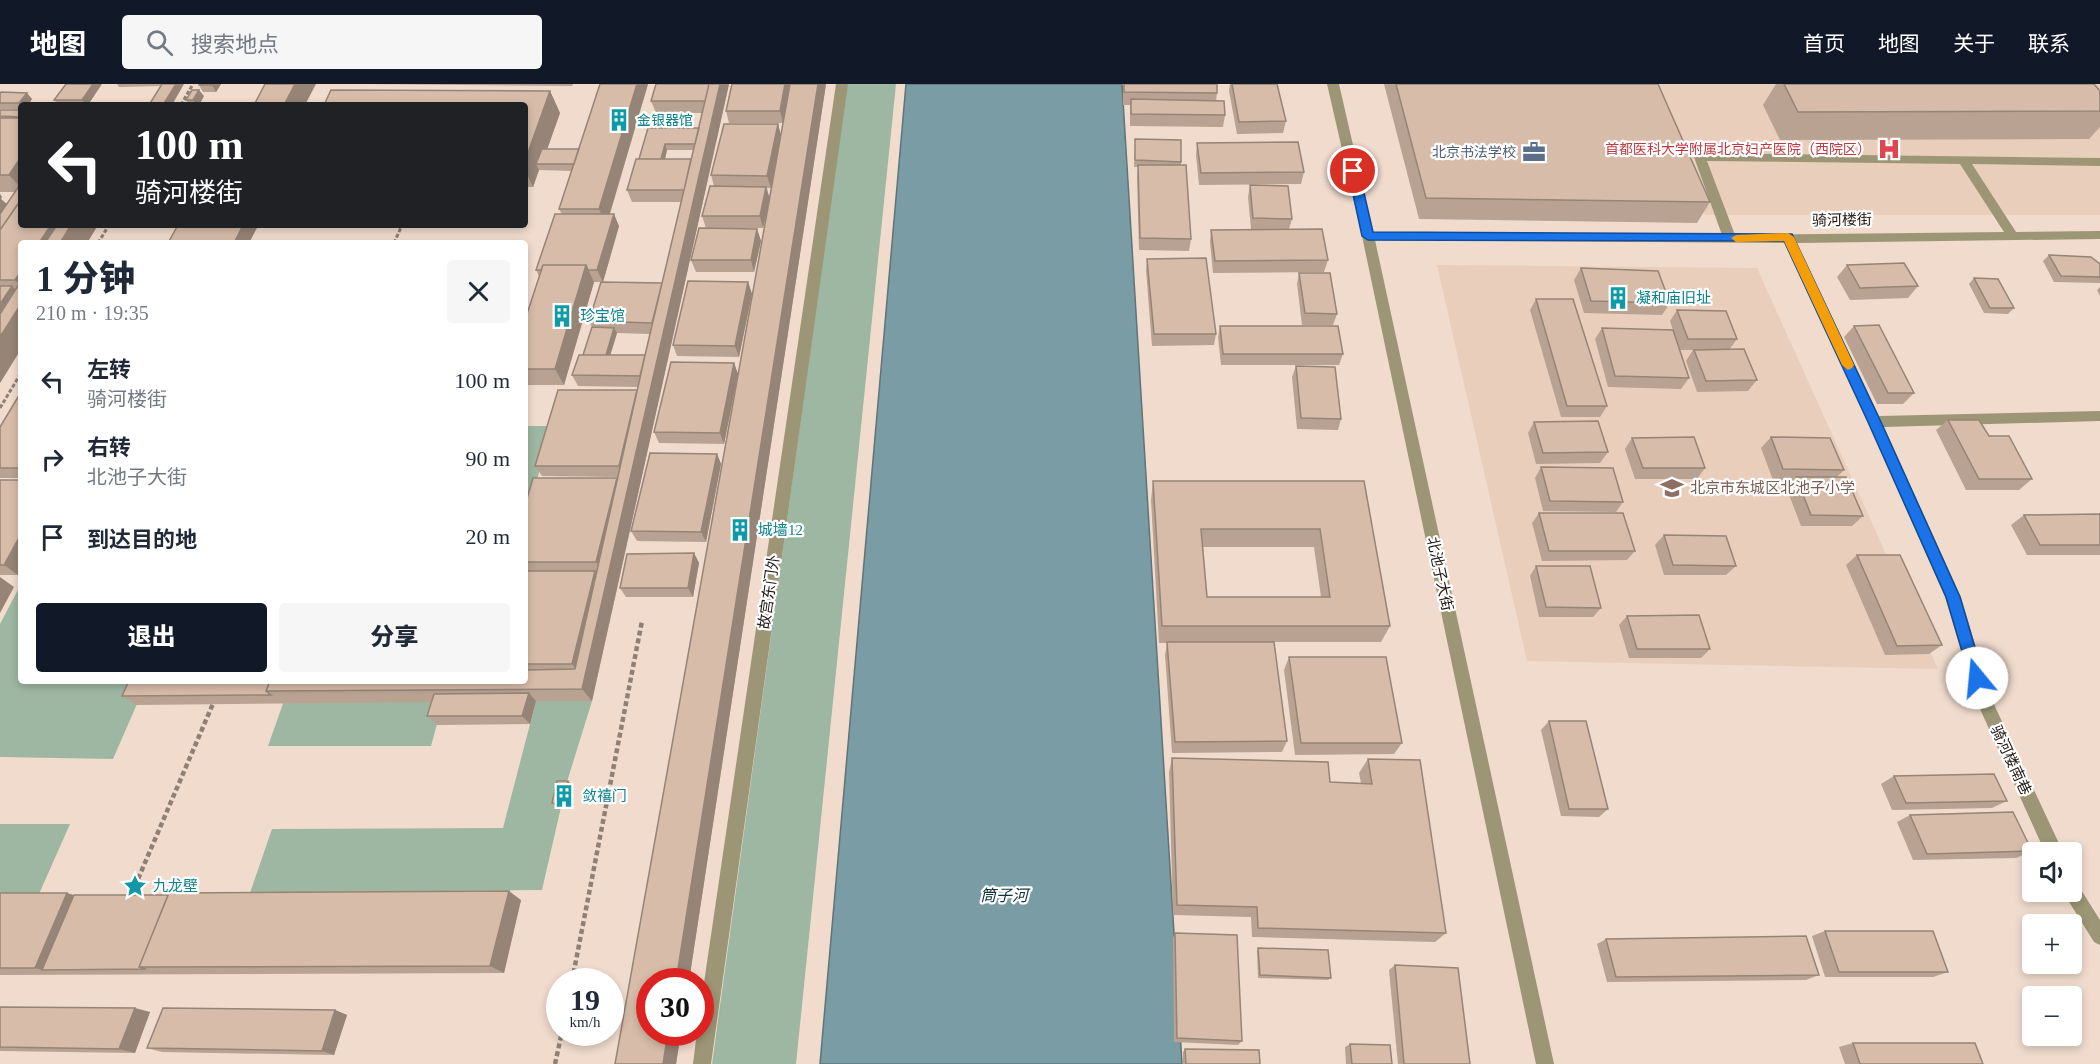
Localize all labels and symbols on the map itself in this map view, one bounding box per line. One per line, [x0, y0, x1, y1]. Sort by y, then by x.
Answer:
building icon: 金银器馆 [606, 107, 632, 133]
place label: 金银器馆 [637, 113, 693, 128]
hospital icon: 首都医科大学附属北京妇产医院（西院区） [1876, 136, 1902, 162]
office icon: 北京书法学校 [1521, 139, 1547, 165]
place label: 首都医科大学附属北京妇产医院（西院区） [1605, 141, 1871, 157]
place label: 北京书法学校 [1432, 144, 1516, 160]
pin [1327, 145, 1378, 196]
street label: 骑河楼街 [1812, 211, 1872, 229]
building icon: 凝和庙旧址 [1605, 285, 1631, 311]
place label: 凝和庙旧址 [1636, 290, 1711, 306]
building icon: 珍宝馆 [549, 303, 575, 329]
place label: 珍宝馆 [580, 307, 625, 324]
school or university icon: 北京市东城区北池子小学 [1659, 475, 1685, 501]
place label: 北京市东城区北池子小学 [1690, 479, 1855, 496]
building icon: 城墙12 [727, 517, 753, 543]
place label: 城墙12 [758, 522, 803, 538]
street label: 北池子大街 [1424, 535, 1457, 612]
street label: 故宫东门外 [756, 554, 782, 630]
position arrow [1945, 646, 2009, 710]
street label: 骑河楼南巷 [1988, 723, 2034, 797]
building icon: 敛禧门 [551, 783, 577, 809]
place label: 敛禧门 [582, 788, 627, 804]
place icon: 九龙壁 [122, 873, 148, 899]
place label: 九龙壁 [153, 877, 198, 894]
water label: 筒子河 [980, 887, 1031, 904]
speed limit sign: 30 [636, 968, 714, 1046]

